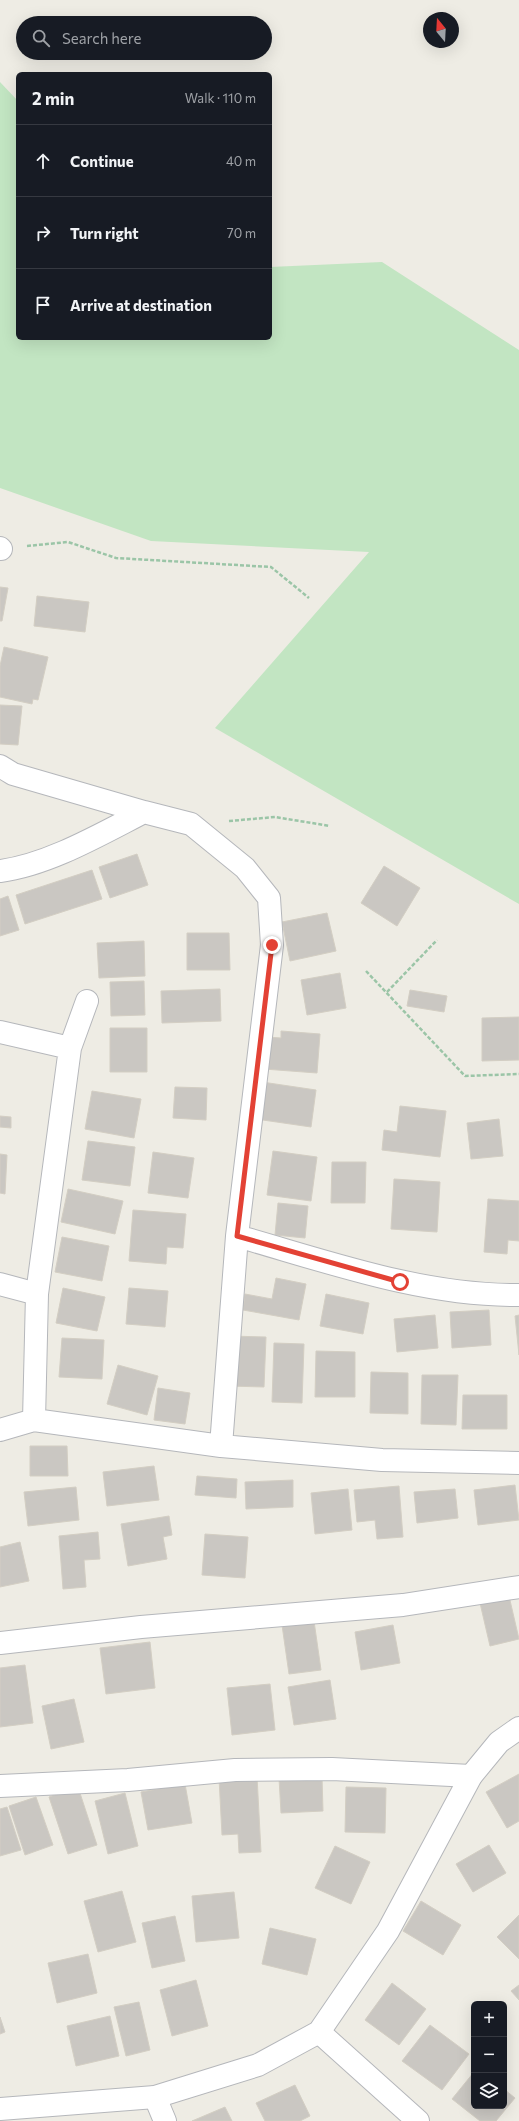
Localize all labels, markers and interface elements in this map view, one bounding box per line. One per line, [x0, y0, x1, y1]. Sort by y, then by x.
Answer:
north arrow [423, 12, 459, 48]
search box [16, 16, 272, 60]
icon: search [30, 27, 52, 49]
text: Search here [62, 29, 141, 47]
text: 2 min [32, 88, 74, 109]
text: Walk · 110 m [185, 90, 256, 106]
icon: ahead [32, 150, 54, 172]
text: Continue [70, 152, 134, 170]
text: 40 m [226, 153, 256, 169]
icon: right [32, 222, 54, 244]
text: Turn right [70, 224, 139, 242]
text: 70 m [227, 225, 256, 241]
icon: arrive [32, 294, 54, 316]
text: Arrive at destination [70, 296, 212, 314]
route end [263, 936, 281, 954]
route start [391, 1273, 409, 1291]
map controls [471, 2001, 507, 2109]
button: + [471, 2001, 507, 2037]
button: − [471, 2037, 507, 2073]
button: layers [471, 2073, 507, 2109]

